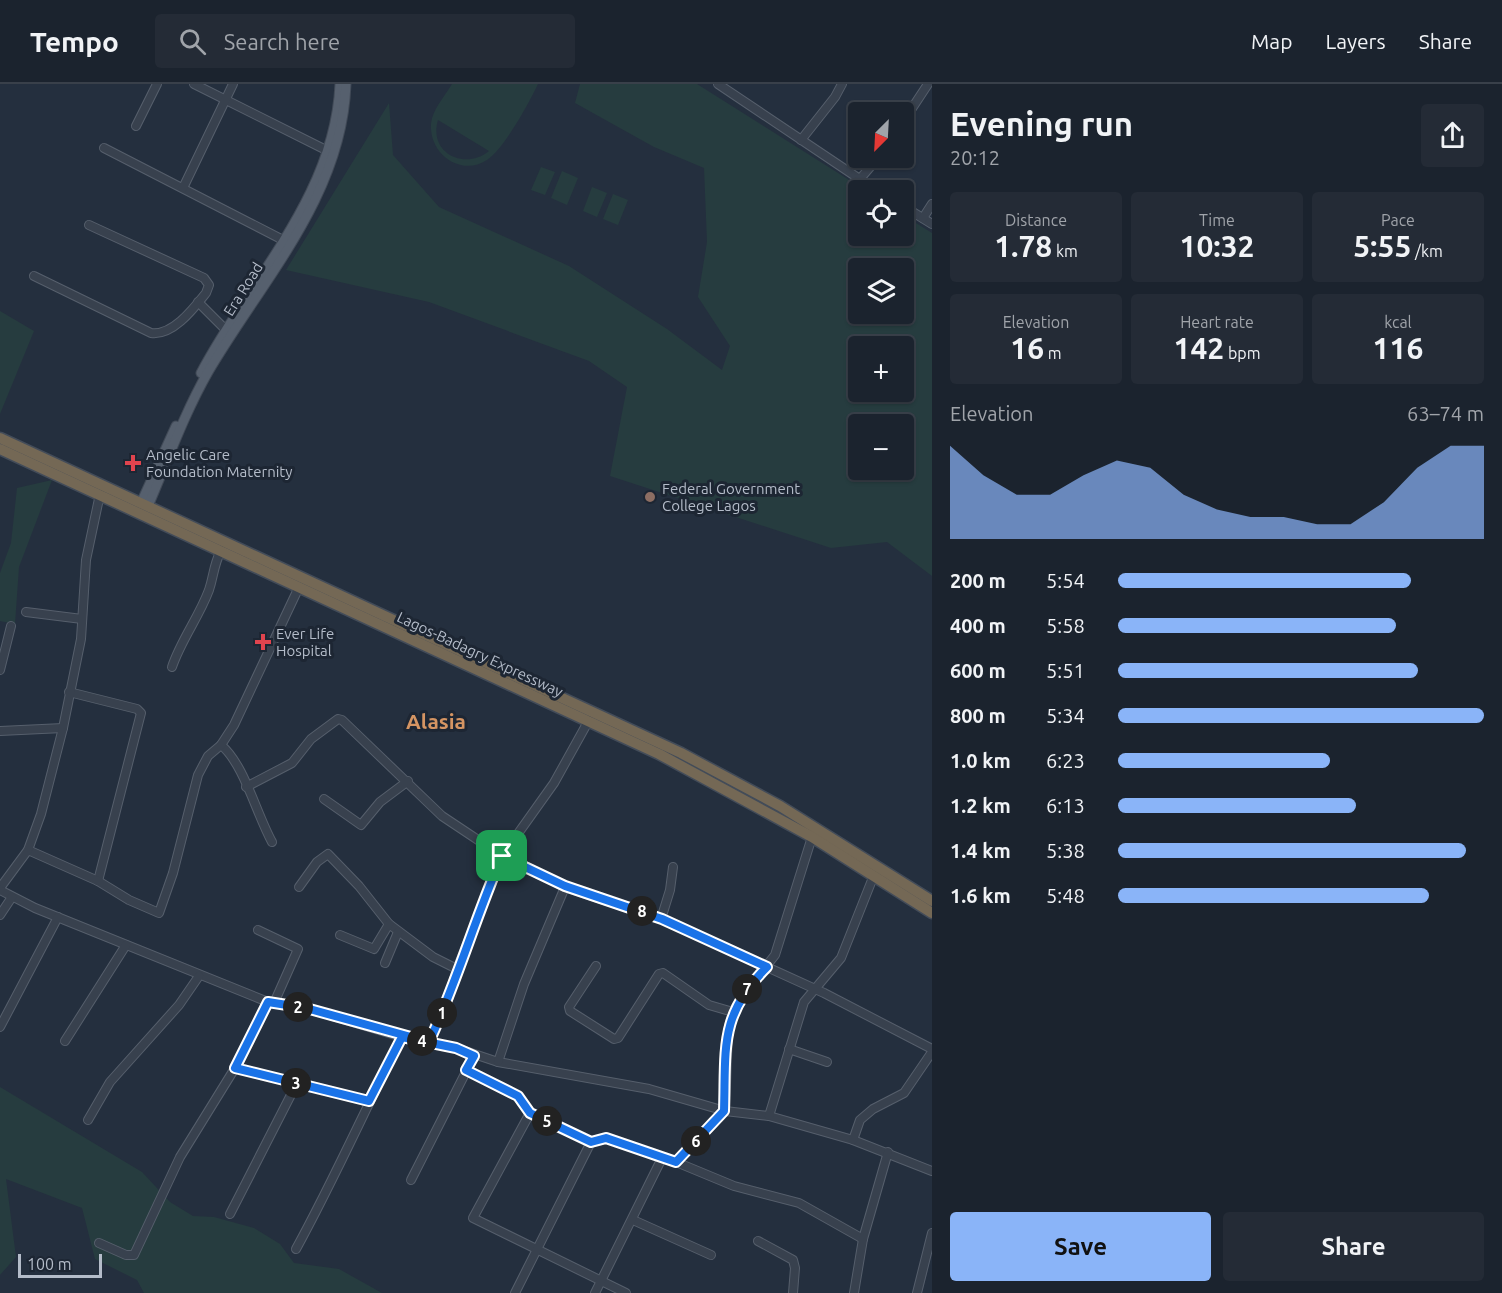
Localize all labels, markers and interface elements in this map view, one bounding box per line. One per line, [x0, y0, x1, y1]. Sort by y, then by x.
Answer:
search box [155, 14, 575, 68]
icon: search [176, 25, 209, 58]
text: Tempo [30, 26, 119, 57]
text: Search here [224, 29, 340, 54]
text: Map [1251, 29, 1292, 53]
text: Layers [1325, 29, 1386, 53]
text: Share [1419, 29, 1472, 53]
north arrow [848, 102, 914, 168]
map controls [848, 102, 914, 480]
button: share [1421, 104, 1484, 167]
text: Evening run [950, 105, 1133, 142]
text: 20:12 [950, 146, 1000, 169]
button: locate [848, 180, 914, 246]
text: Distance [1005, 211, 1067, 229]
text: Time [1199, 211, 1235, 229]
text: Pace [1381, 211, 1415, 229]
text: 1.78 [994, 229, 1052, 263]
text: 10:32 [1179, 229, 1255, 263]
text: 5:55 [1353, 229, 1411, 263]
text: km [1052, 242, 1078, 260]
text: /km [1411, 242, 1443, 260]
button: layers [848, 258, 914, 324]
street label: Era Road [220, 259, 266, 319]
text: Elevation [1003, 313, 1069, 331]
text: Heart rate [1180, 313, 1254, 331]
text: kcal [1384, 313, 1412, 331]
text: 16 [1010, 331, 1044, 365]
text: 142 [1174, 331, 1224, 365]
text: 116 [1373, 331, 1423, 365]
button: + [848, 336, 914, 402]
text: m [1044, 344, 1062, 362]
text: bpm [1224, 344, 1260, 362]
text: Elevation [950, 402, 1033, 425]
text: 63–74 m [1407, 402, 1484, 425]
button: − [848, 414, 914, 480]
place label: Angelic Care Foundation Maternity [146, 446, 293, 480]
marker: Angelic Care Foundation Maternity [124, 454, 142, 472]
place label: Federal Government College Lagos [662, 480, 800, 514]
marker: Federal Government College Lagos [643, 490, 657, 504]
text: 200 m [950, 569, 1006, 592]
text: 5:54 [1046, 569, 1085, 592]
street label: Lagos-Badagry Expressway [394, 608, 566, 700]
text: 400 m [950, 614, 1006, 637]
text: 5:58 [1046, 614, 1085, 637]
place label: Ever Life Hospital [276, 625, 334, 659]
marker: Ever Life Hospital [254, 633, 272, 651]
text: 600 m [950, 659, 1006, 682]
text: 5:51 [1046, 659, 1085, 682]
text: 800 m [950, 704, 1006, 727]
text: 5:34 [1046, 704, 1085, 727]
district label: Alasia [406, 709, 466, 733]
text: 1.0 km [950, 749, 1011, 772]
text: 6:23 [1046, 749, 1085, 772]
text: 1.2 km [950, 794, 1011, 817]
text: 6:13 [1046, 794, 1085, 817]
pin [476, 830, 527, 881]
icon: arrive [485, 839, 518, 872]
text: 1.4 km [950, 839, 1011, 862]
text: 5:38 [1046, 839, 1085, 862]
text: 1.6 km [950, 884, 1011, 907]
text: 5:48 [1046, 884, 1085, 907]
pin: 8 [627, 896, 657, 926]
text: 8 [637, 902, 647, 920]
pin: 7 [732, 974, 762, 1004]
text: 7 [742, 980, 752, 998]
pin: 2 [283, 992, 313, 1022]
text: 2 [293, 998, 303, 1016]
pin: 1 [427, 998, 457, 1028]
text: 1 [437, 1004, 447, 1022]
pin: 4 [407, 1026, 437, 1056]
text: 4 [417, 1032, 427, 1050]
pin: 3 [281, 1068, 311, 1098]
text: 3 [291, 1074, 301, 1092]
pin: 5 [532, 1106, 562, 1136]
text: 5 [542, 1112, 552, 1130]
pin: 6 [681, 1126, 711, 1156]
text: 6 [691, 1132, 701, 1150]
button: Save [950, 1212, 1211, 1281]
button: Share [1223, 1212, 1484, 1281]
scale bar [18, 1251, 102, 1278]
text: 100 m [27, 1255, 72, 1273]

